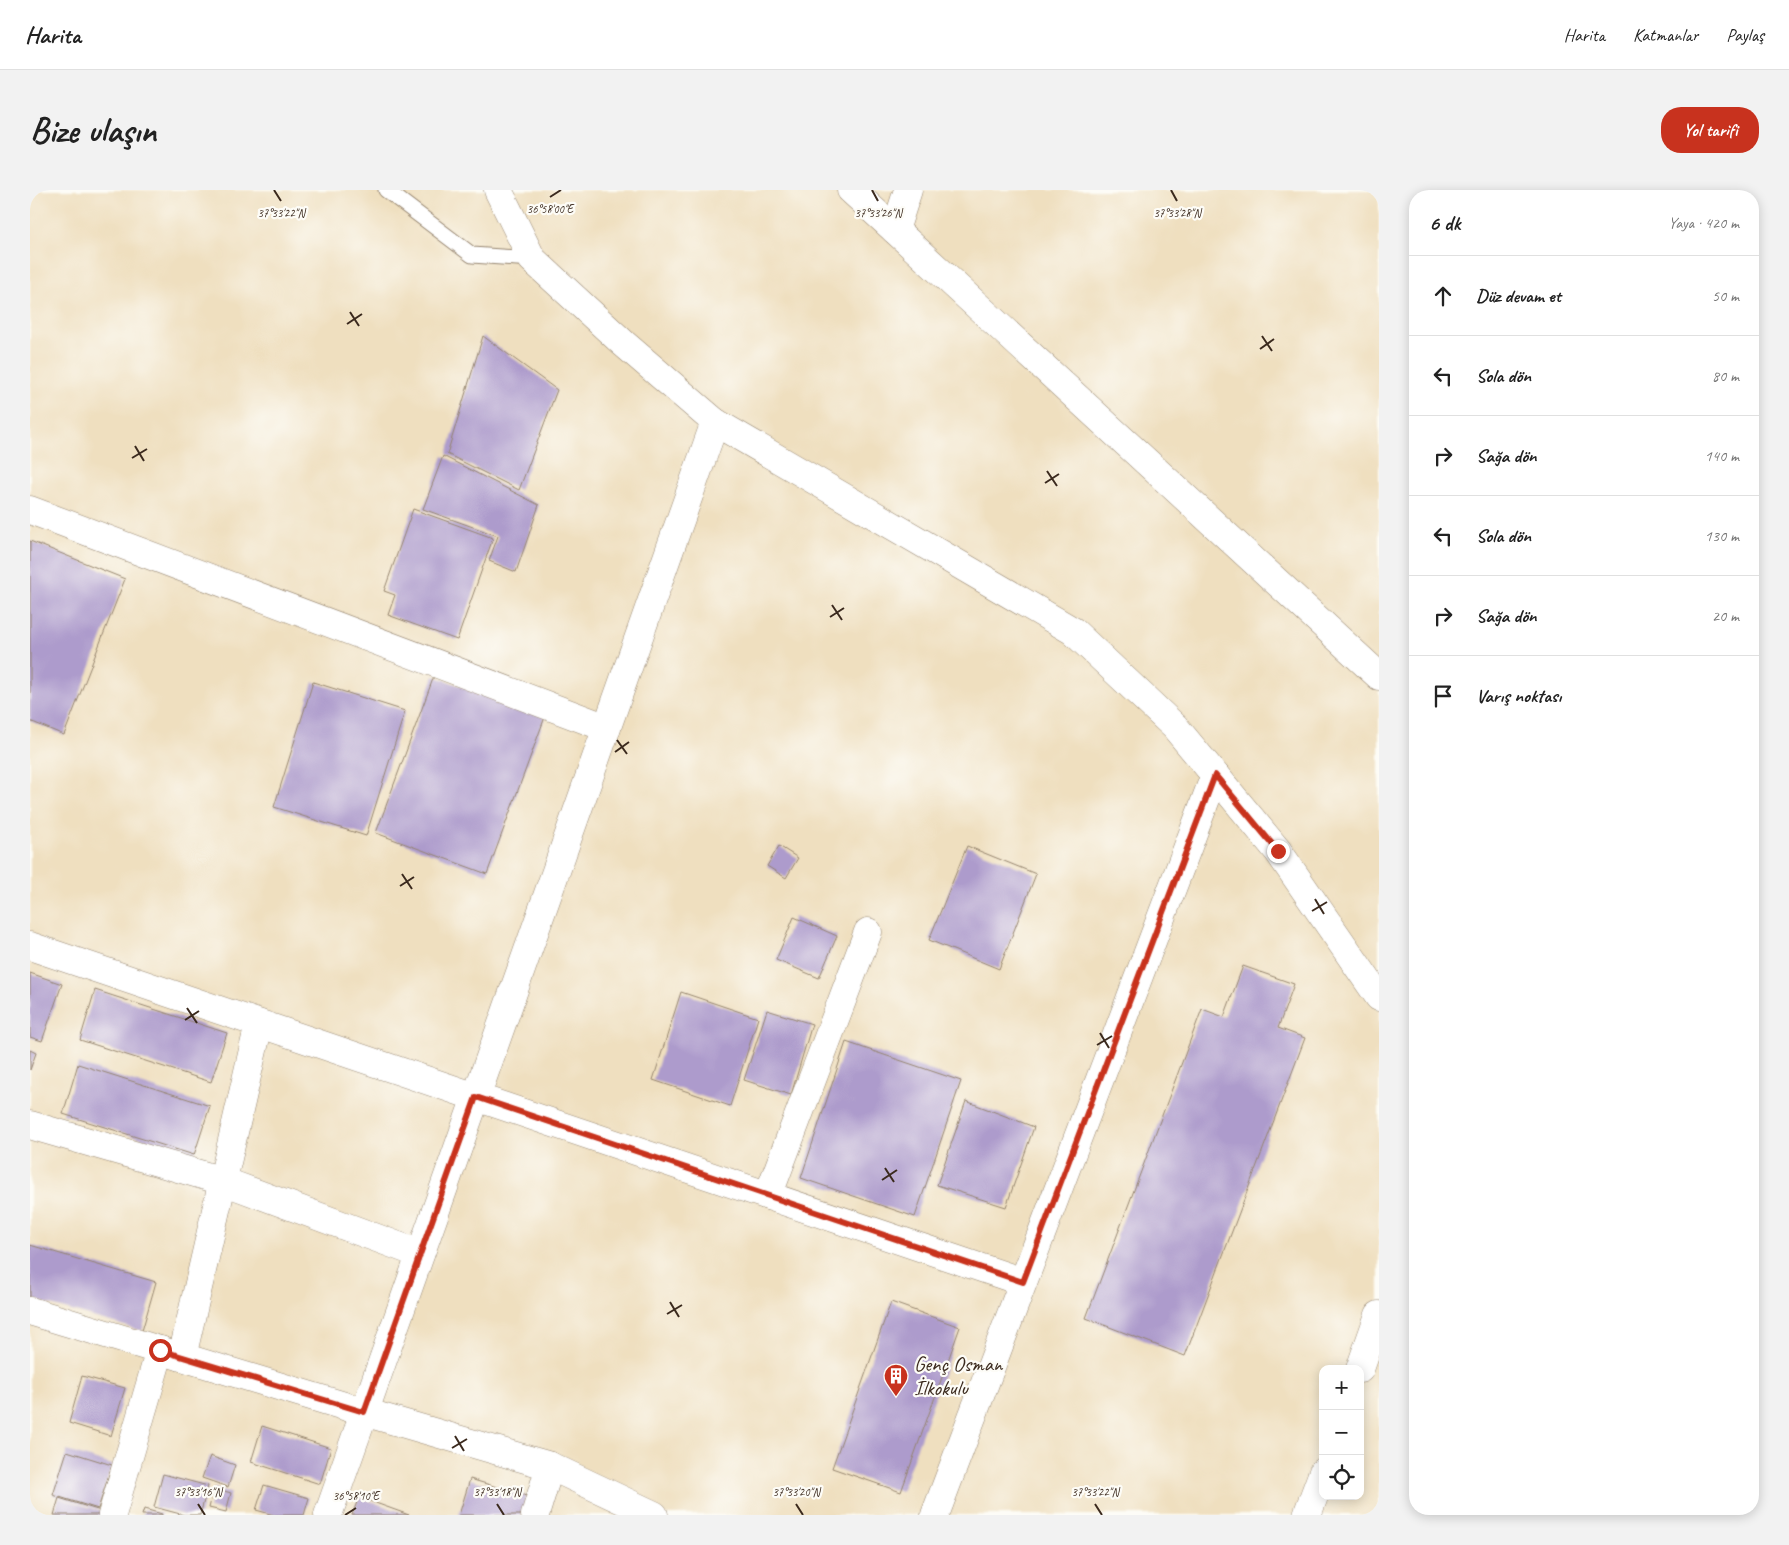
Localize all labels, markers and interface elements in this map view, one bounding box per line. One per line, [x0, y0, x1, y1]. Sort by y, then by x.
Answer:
text: Harita [25, 20, 81, 50]
text: Harita [1564, 24, 1605, 46]
text: Katmanlar [1633, 24, 1698, 46]
text: Paylaş [1726, 24, 1764, 46]
button: Yol tarifi [1661, 107, 1759, 153]
text: Bize ulaşın [30, 108, 156, 153]
text: 36°58'00"E [527, 201, 575, 217]
text: 37°33'22"N [257, 205, 306, 221]
text: 37°33'26"N [854, 205, 903, 221]
text: 37°33'28"N [1153, 205, 1202, 221]
text: 6 dk [1429, 210, 1460, 236]
text: Yaya · 420 m [1668, 213, 1739, 233]
icon: ahead [1429, 282, 1457, 310]
text: Düz devam et [1476, 284, 1561, 308]
text: 50 m [1712, 286, 1739, 306]
icon: left [1429, 362, 1457, 390]
text: Sola dön [1476, 364, 1531, 388]
text: 80 m [1712, 366, 1739, 386]
icon: right [1429, 442, 1457, 470]
text: Sağa dön [1476, 444, 1537, 468]
text: 140 m [1705, 446, 1739, 466]
icon: left [1429, 522, 1457, 550]
text: Sola dön [1476, 524, 1531, 548]
text: 130 m [1705, 526, 1739, 546]
icon: right [1429, 602, 1457, 630]
text: Sağa dön [1476, 604, 1537, 628]
text: 20 m [1712, 606, 1739, 626]
icon: arrive [1429, 682, 1457, 710]
text: Varış noktası [1476, 684, 1561, 708]
route end [1267, 840, 1290, 863]
route start [149, 1339, 172, 1362]
place label: Genç Osman İlkokulu [914, 1351, 1004, 1401]
building icon: Genç Osman İlkokulu [883, 1363, 909, 1397]
map controls [1319, 1365, 1364, 1500]
button: + [1319, 1365, 1364, 1410]
button: − [1319, 1410, 1364, 1455]
button: locate [1319, 1455, 1364, 1500]
text: 37°33'16"N [174, 1484, 223, 1500]
text: 37°33'18"N [473, 1484, 522, 1500]
text: 37°33'20"N [772, 1484, 821, 1500]
text: 37°33'22"N [1071, 1484, 1120, 1500]
text: 36°58'10"E [333, 1488, 381, 1504]

